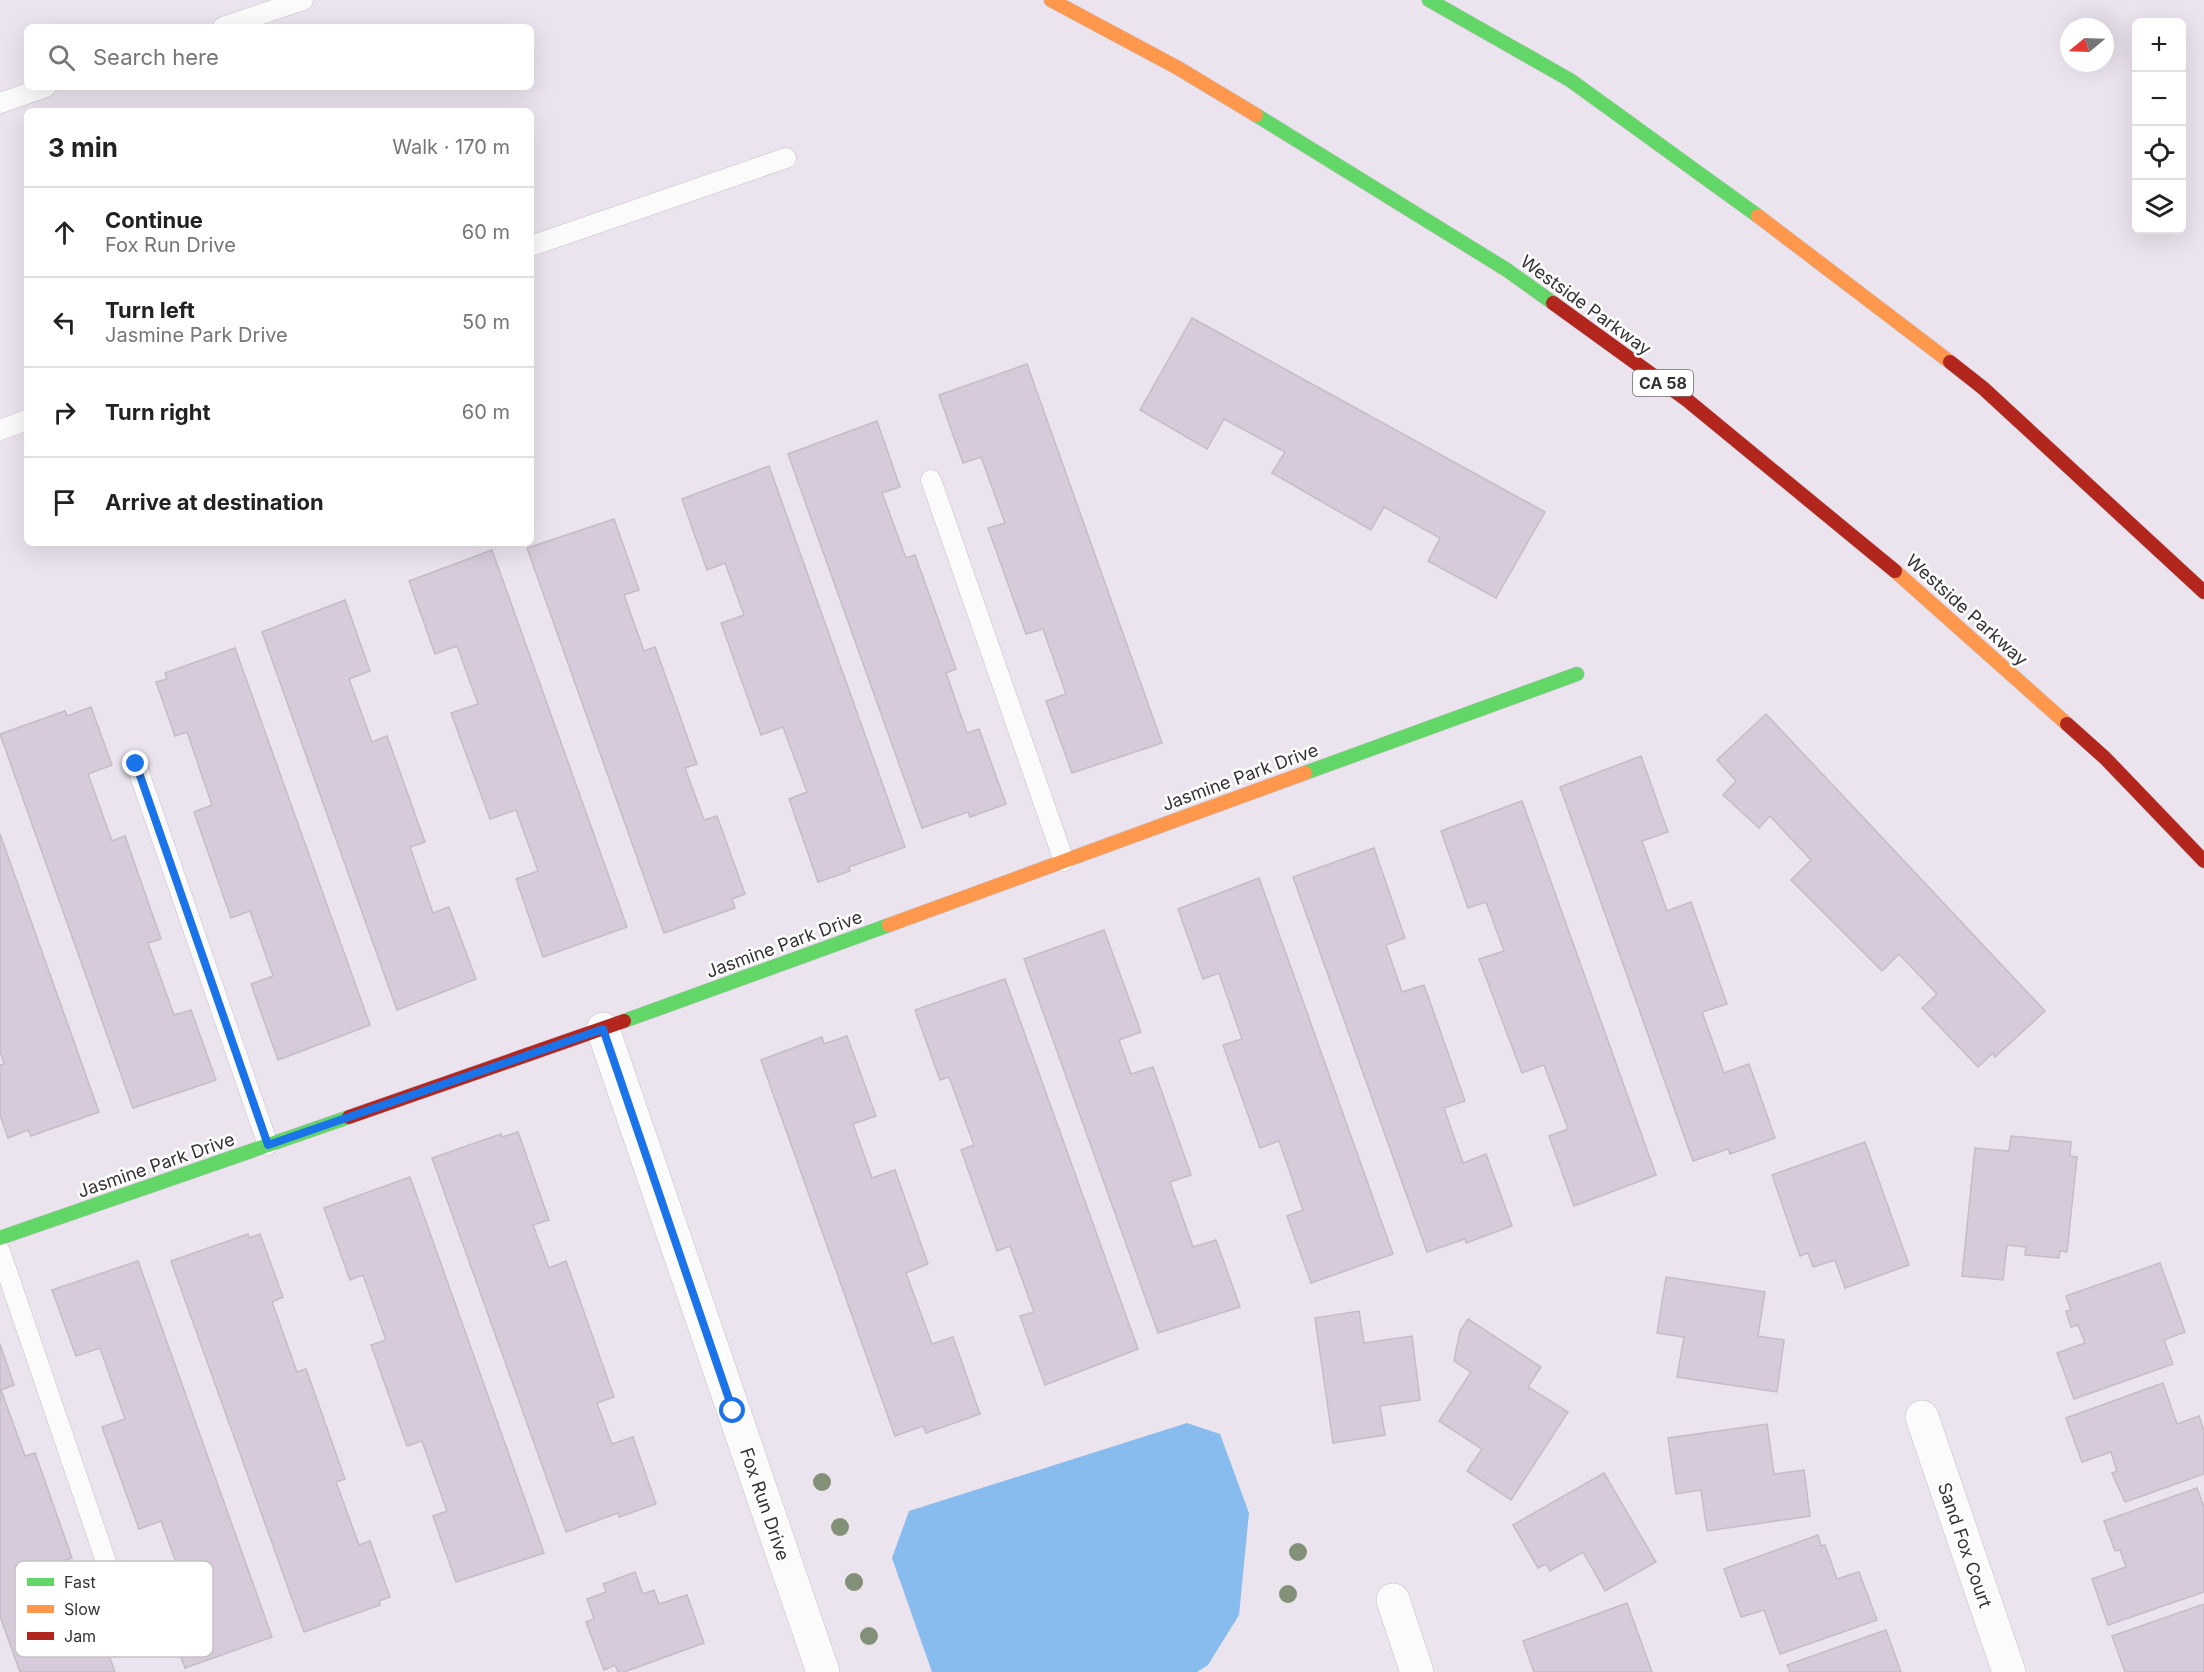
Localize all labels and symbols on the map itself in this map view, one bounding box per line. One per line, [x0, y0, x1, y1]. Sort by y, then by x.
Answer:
north arrow [2060, 18, 2114, 72]
street label: Westside Parkway [1517, 251, 1655, 359]
road number: CA 58 [1633, 370, 1693, 396]
street label: Westside Parkway [1902, 550, 2032, 670]
street label: Jasmine Park Drive [1159, 739, 1321, 815]
route end [122, 750, 148, 776]
street label: Jasmine Park Drive [703, 906, 865, 982]
street label: Jasmine Park Drive [75, 1128, 237, 1202]
route start [719, 1397, 745, 1423]
street label: Fox Run Drive [736, 1445, 794, 1563]
street label: Sand Fox Court [1934, 1480, 1996, 1610]
legend [15, 1561, 213, 1657]
text: Fast [64, 1572, 96, 1592]
text: Slow [64, 1599, 101, 1619]
text: Jam [64, 1626, 96, 1646]

